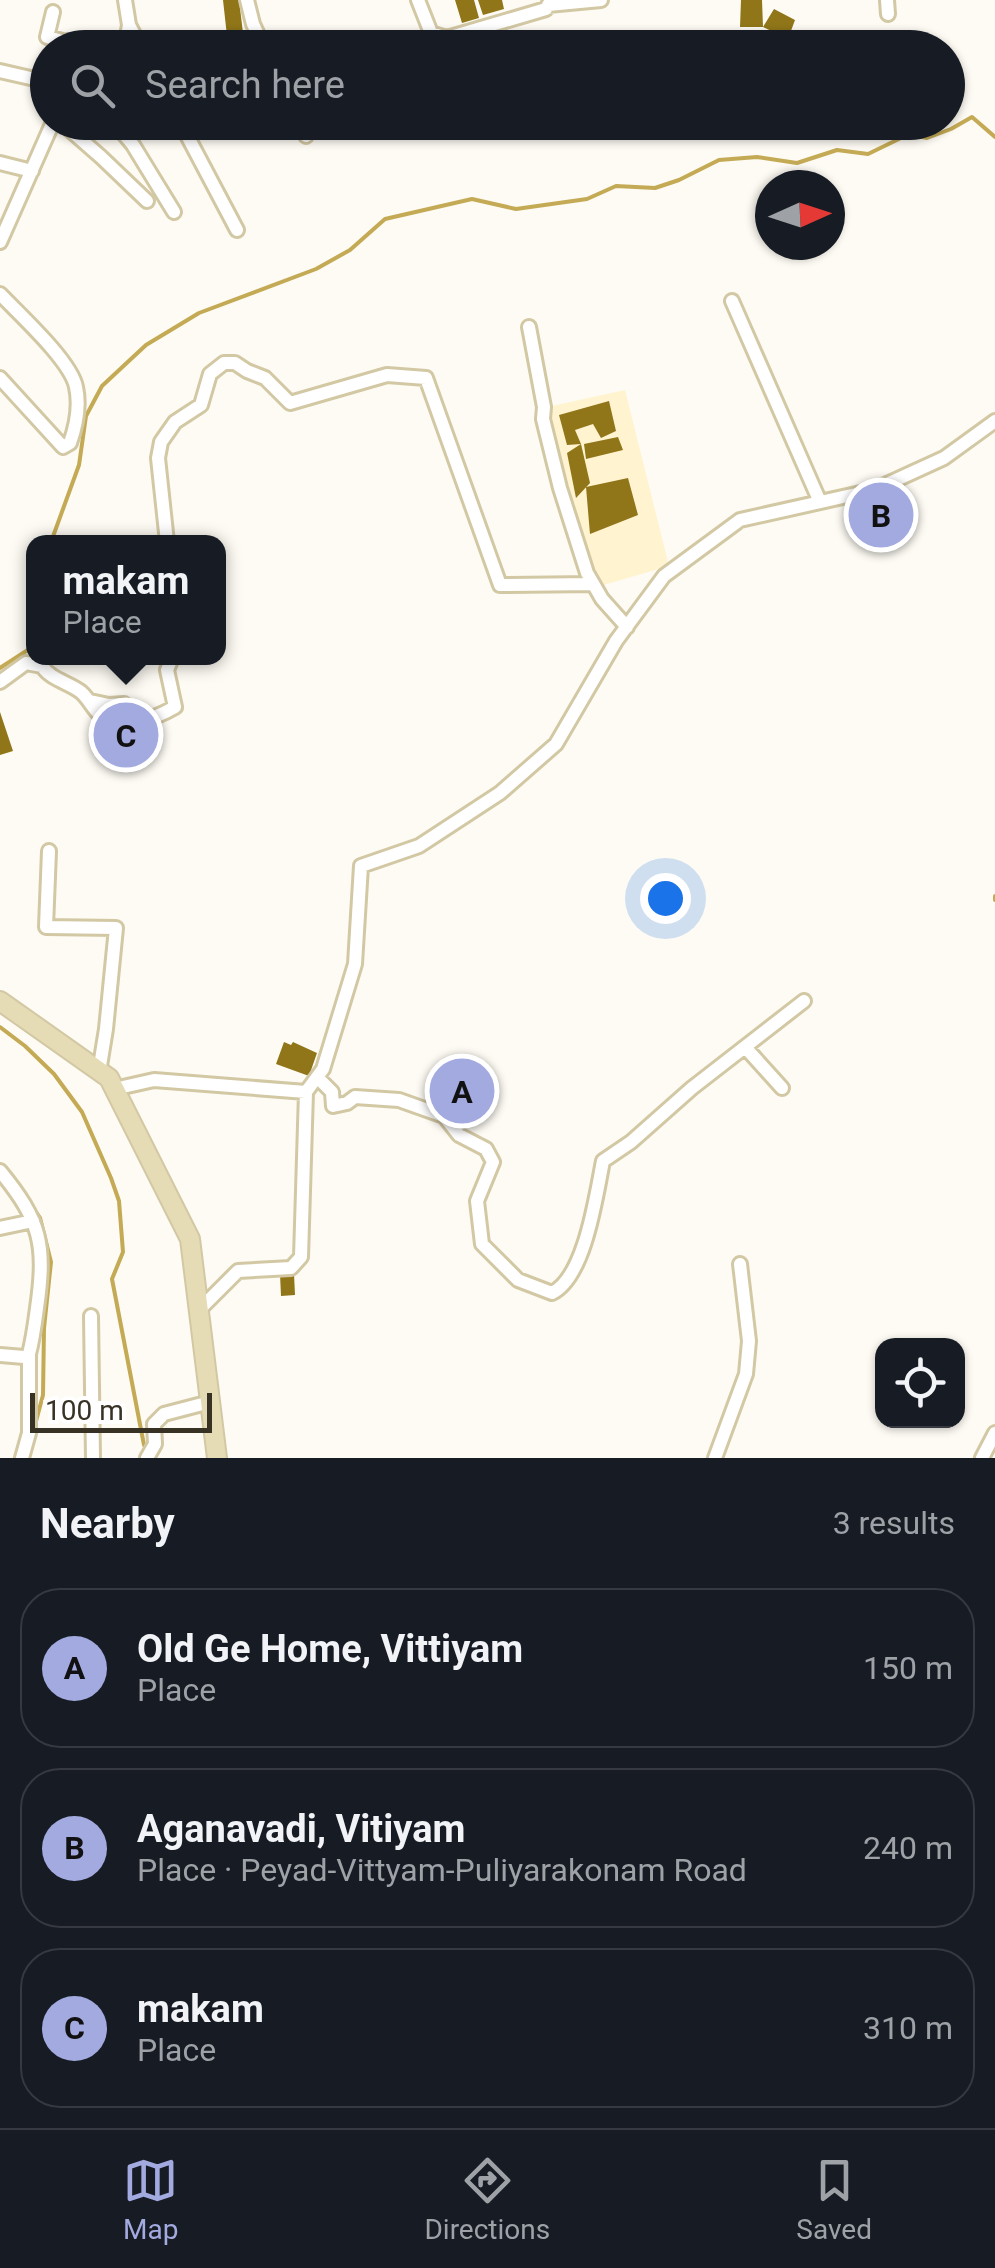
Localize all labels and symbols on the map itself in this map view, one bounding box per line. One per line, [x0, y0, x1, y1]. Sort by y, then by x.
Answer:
north arrow [755, 170, 845, 260]
pin: B [848, 478, 914, 552]
pin: C [94, 698, 158, 772]
your location [640, 873, 691, 924]
pin: A [430, 1054, 494, 1128]
scale bar [30, 1388, 212, 1432]

